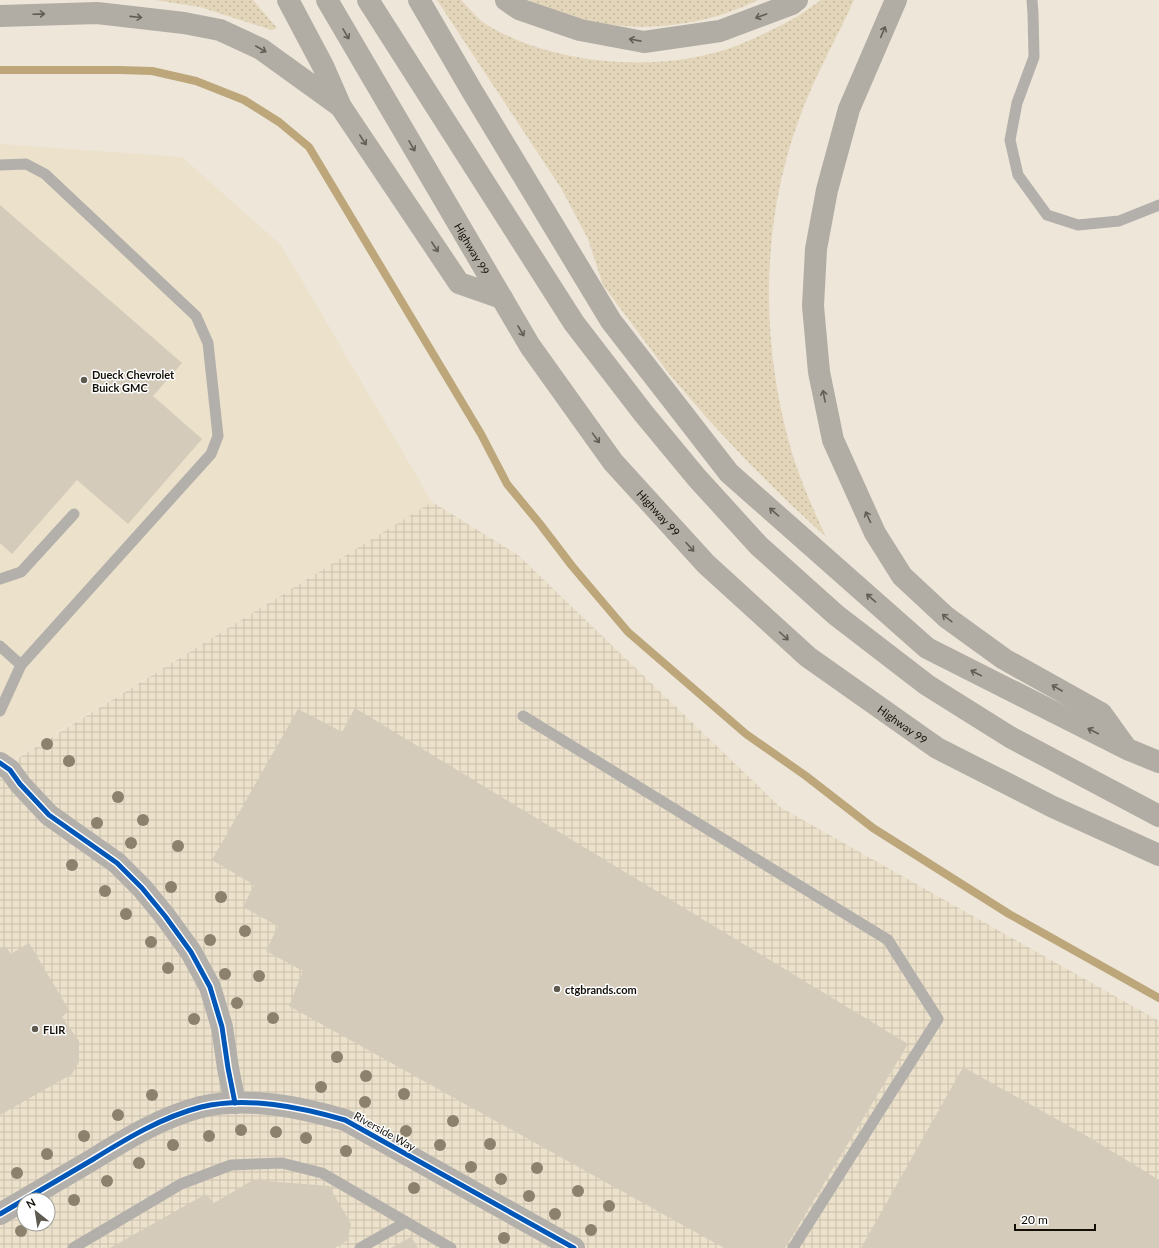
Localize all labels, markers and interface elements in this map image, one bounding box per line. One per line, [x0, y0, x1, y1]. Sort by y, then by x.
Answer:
one-way arrow [32, 11, 45, 18]
one-way arrow [756, 12, 768, 20]
one-way arrow [129, 13, 142, 21]
one-way arrow [879, 26, 887, 38]
one-way arrow [343, 28, 351, 40]
one-way arrow [629, 36, 642, 44]
one-way arrow [255, 46, 267, 54]
one-way arrow [358, 134, 367, 145]
one-way arrow [409, 140, 417, 152]
street label: Highway 99 [453, 220, 493, 277]
one-way arrow [432, 241, 440, 253]
one-way arrow [518, 325, 526, 337]
place label: Dueck Chevrolet Buick GMC [92, 368, 175, 394]
marker: Dueck Chevrolet Buick GMC [79, 375, 89, 385]
one-way arrow [820, 389, 828, 402]
one-way arrow [592, 432, 600, 443]
street label: Highway 99 [635, 487, 683, 538]
one-way arrow [768, 508, 779, 517]
one-way arrow [864, 512, 871, 524]
one-way arrow [685, 541, 694, 551]
one-way arrow [866, 594, 876, 603]
one-way arrow [942, 614, 953, 623]
one-way arrow [779, 631, 789, 641]
one-way arrow [971, 669, 983, 676]
one-way arrow [1051, 684, 1063, 692]
street label: Highway 99 [876, 702, 930, 746]
one-way arrow [1087, 727, 1099, 734]
place label: ctgbrands.com [565, 983, 637, 996]
marker: ctgbrands.com [552, 984, 562, 994]
place label: FLIR [43, 1023, 66, 1036]
marker: FLIR [30, 1024, 40, 1034]
street label: Riverside Way [352, 1109, 418, 1153]
north arrow [16, 1192, 56, 1232]
text: N [24, 1195, 38, 1211]
scale bar [1015, 1206, 1095, 1232]
text: 20 m [1021, 1212, 1048, 1227]

